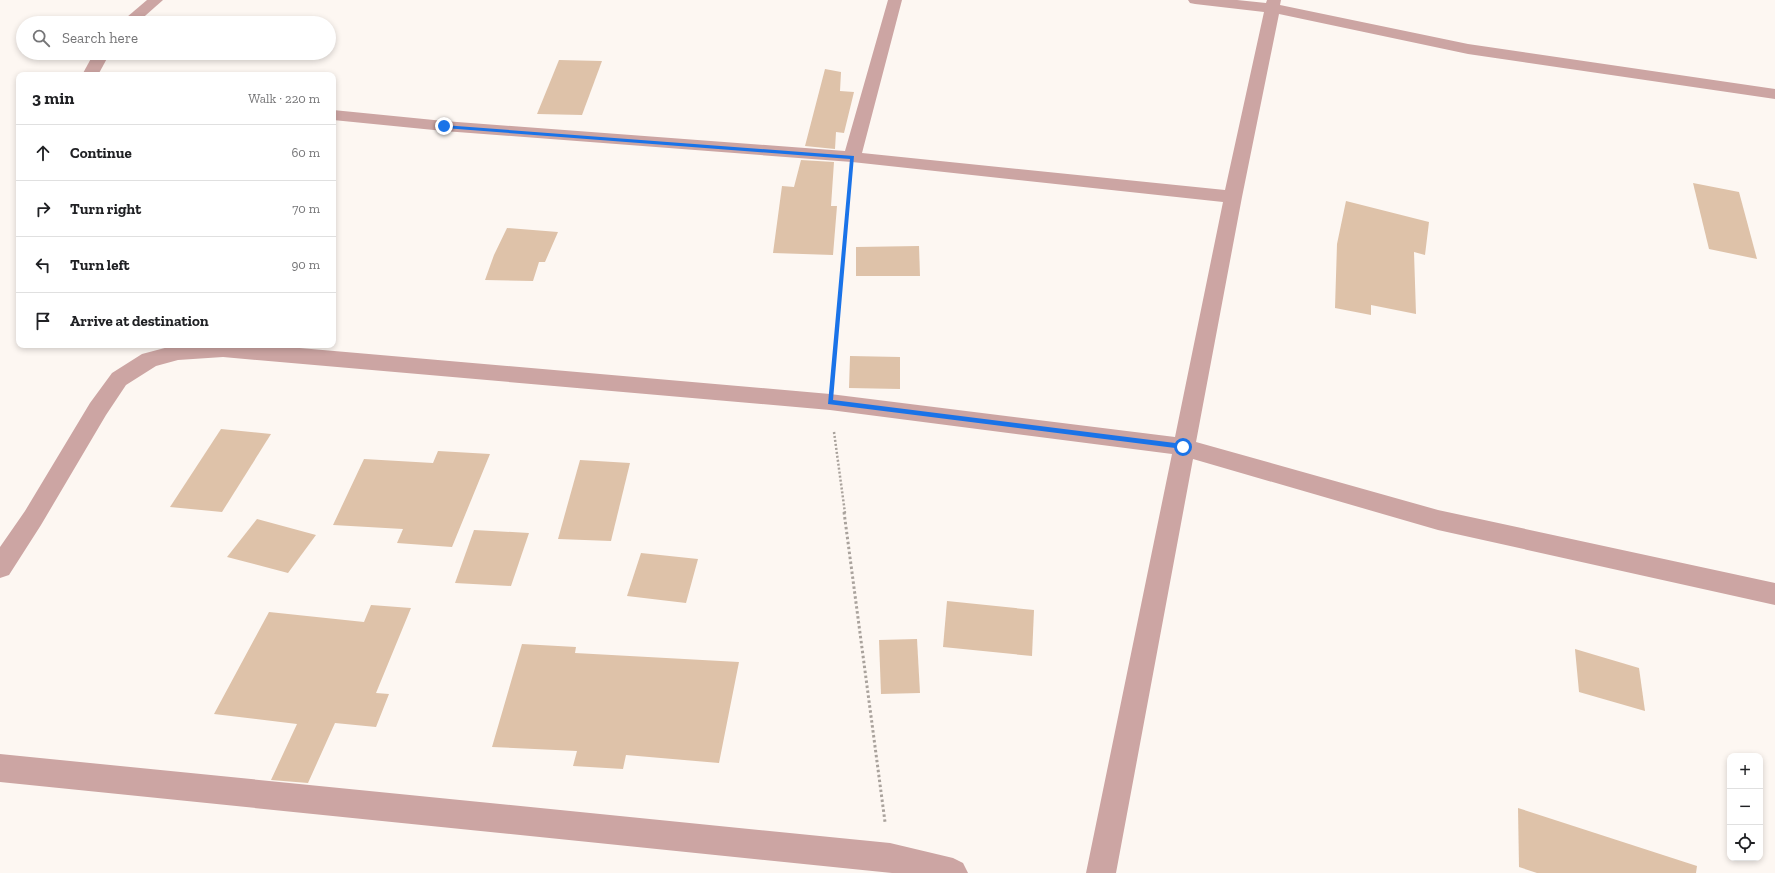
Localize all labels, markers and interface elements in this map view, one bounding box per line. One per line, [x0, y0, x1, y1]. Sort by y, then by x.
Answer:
search box [16, 16, 336, 60]
icon: search [30, 27, 52, 49]
text: Search here [62, 29, 138, 47]
text: 3 min [32, 88, 74, 108]
text: Walk · 220 m [248, 91, 320, 106]
route end [435, 117, 453, 135]
icon: ahead [32, 142, 54, 164]
text: Continue [70, 144, 132, 162]
text: 60 m [291, 145, 320, 160]
icon: right [32, 198, 54, 220]
text: Turn right [70, 200, 141, 218]
text: 70 m [292, 201, 320, 216]
icon: left [32, 254, 54, 276]
text: Turn left [70, 256, 130, 274]
text: 90 m [291, 257, 320, 272]
icon: arrive [32, 310, 54, 332]
text: Arrive at destination [70, 312, 209, 330]
route start [1174, 438, 1192, 456]
map controls [1727, 753, 1763, 861]
button: + [1727, 753, 1763, 789]
button: − [1727, 789, 1763, 825]
button: locate [1727, 825, 1763, 861]

